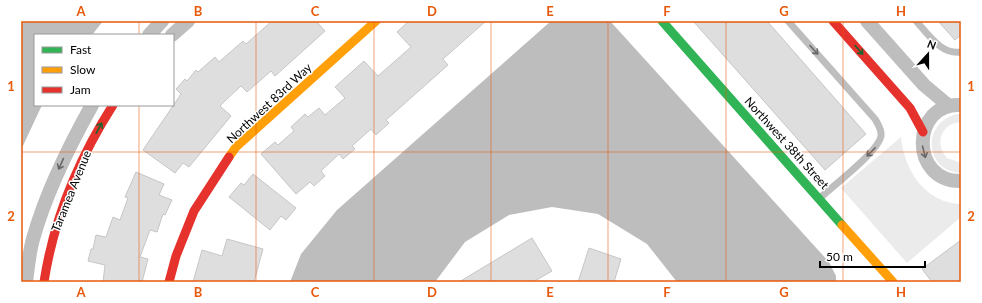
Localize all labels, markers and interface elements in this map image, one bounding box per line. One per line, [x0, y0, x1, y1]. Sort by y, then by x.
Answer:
text: A [75, 3, 86, 19]
text: B [194, 3, 203, 19]
text: C [311, 3, 320, 19]
text: D [427, 3, 437, 19]
text: E [546, 3, 554, 19]
text: F [663, 3, 671, 19]
text: G [779, 3, 789, 19]
text: H [896, 3, 906, 19]
legend [34, 34, 174, 106]
north arrow [908, 34, 948, 74]
text: N [925, 37, 938, 52]
text: Fast [70, 42, 92, 57]
one-way arrow [810, 45, 819, 55]
one-way arrow [854, 45, 864, 55]
street label: Northwest 83rd Way [223, 59, 315, 146]
text: Slow [70, 62, 96, 77]
text: 1 [7, 78, 15, 94]
text: 1 [967, 78, 975, 94]
text: Jam [70, 82, 91, 97]
street label: Northwest 38th Street [742, 94, 833, 193]
one-way arrow [96, 122, 103, 134]
one-way arrow [920, 145, 928, 158]
one-way arrow [866, 147, 876, 157]
street label: Taramea Avenue [48, 148, 94, 234]
one-way arrow [56, 158, 64, 170]
text: 2 [7, 208, 15, 224]
text: 2 [967, 208, 975, 224]
scale bar [820, 243, 925, 269]
text: 50 m [826, 249, 853, 264]
text: A [75, 284, 86, 300]
text: B [194, 284, 203, 300]
text: C [311, 284, 320, 300]
text: D [427, 284, 437, 300]
text: E [546, 284, 554, 300]
text: F [663, 284, 671, 300]
text: G [779, 284, 789, 300]
text: H [896, 284, 906, 300]

